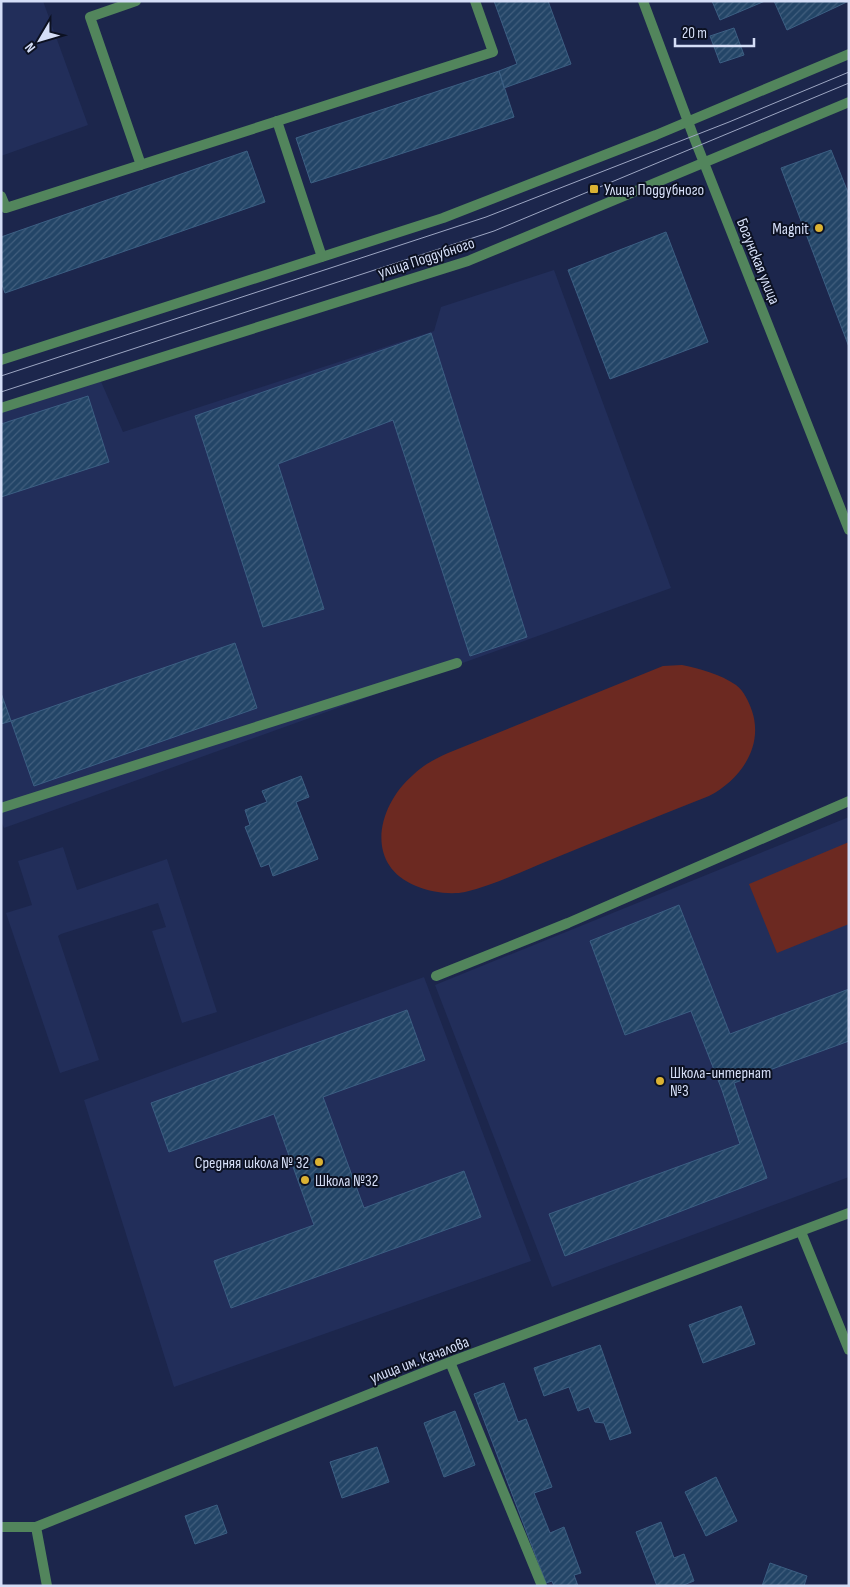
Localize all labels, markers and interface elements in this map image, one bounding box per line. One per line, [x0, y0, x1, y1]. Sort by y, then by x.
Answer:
north arrow [15, 15, 65, 65]
scale bar [675, 15, 754, 47]
text: 20 m [682, 24, 707, 43]
text: N [21, 40, 39, 56]
place label: Улица Поддубного [604, 181, 704, 200]
marker: Улица Поддубного [588, 183, 600, 195]
street label: Богунская улица [732, 216, 783, 307]
place label: Magnit [772, 220, 809, 239]
marker: Magnit [813, 222, 825, 234]
street label: улица Поддубного [376, 234, 477, 283]
place label: Школа-интернат №3 [670, 1064, 771, 1101]
marker: Школа-интернат №3 [654, 1075, 666, 1087]
place label: Средняя школа № 32 [195, 1154, 309, 1173]
marker: Средняя школа № 32 [313, 1156, 325, 1168]
place label: Школа №32 [315, 1172, 378, 1191]
marker: Школа №32 [299, 1174, 311, 1186]
street label: улица им. Качалова [367, 1333, 472, 1388]

